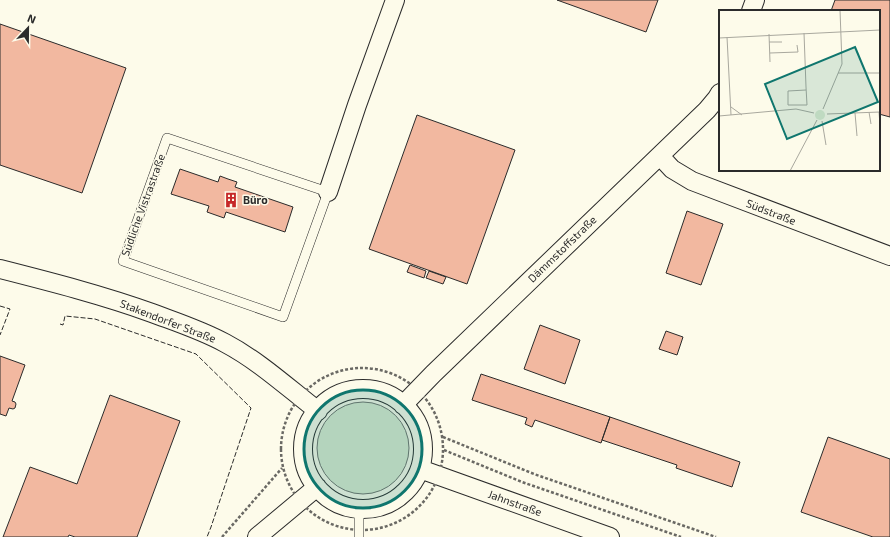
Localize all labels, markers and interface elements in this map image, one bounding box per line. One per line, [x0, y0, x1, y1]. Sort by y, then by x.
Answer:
north arrow [8, 8, 48, 48]
inset map [719, 10, 880, 171]
text: N [26, 11, 38, 26]
street label: Südliche Vistrastraße [118, 152, 167, 258]
building icon: Büro [222, 191, 240, 209]
place label: Büro [243, 193, 268, 206]
street label: Südstraße [744, 196, 798, 227]
street label: Dämmstoffstraße [525, 213, 599, 285]
street label: Stakendorfer Straße [118, 296, 218, 345]
street label: Jahnstraße [487, 487, 544, 518]

